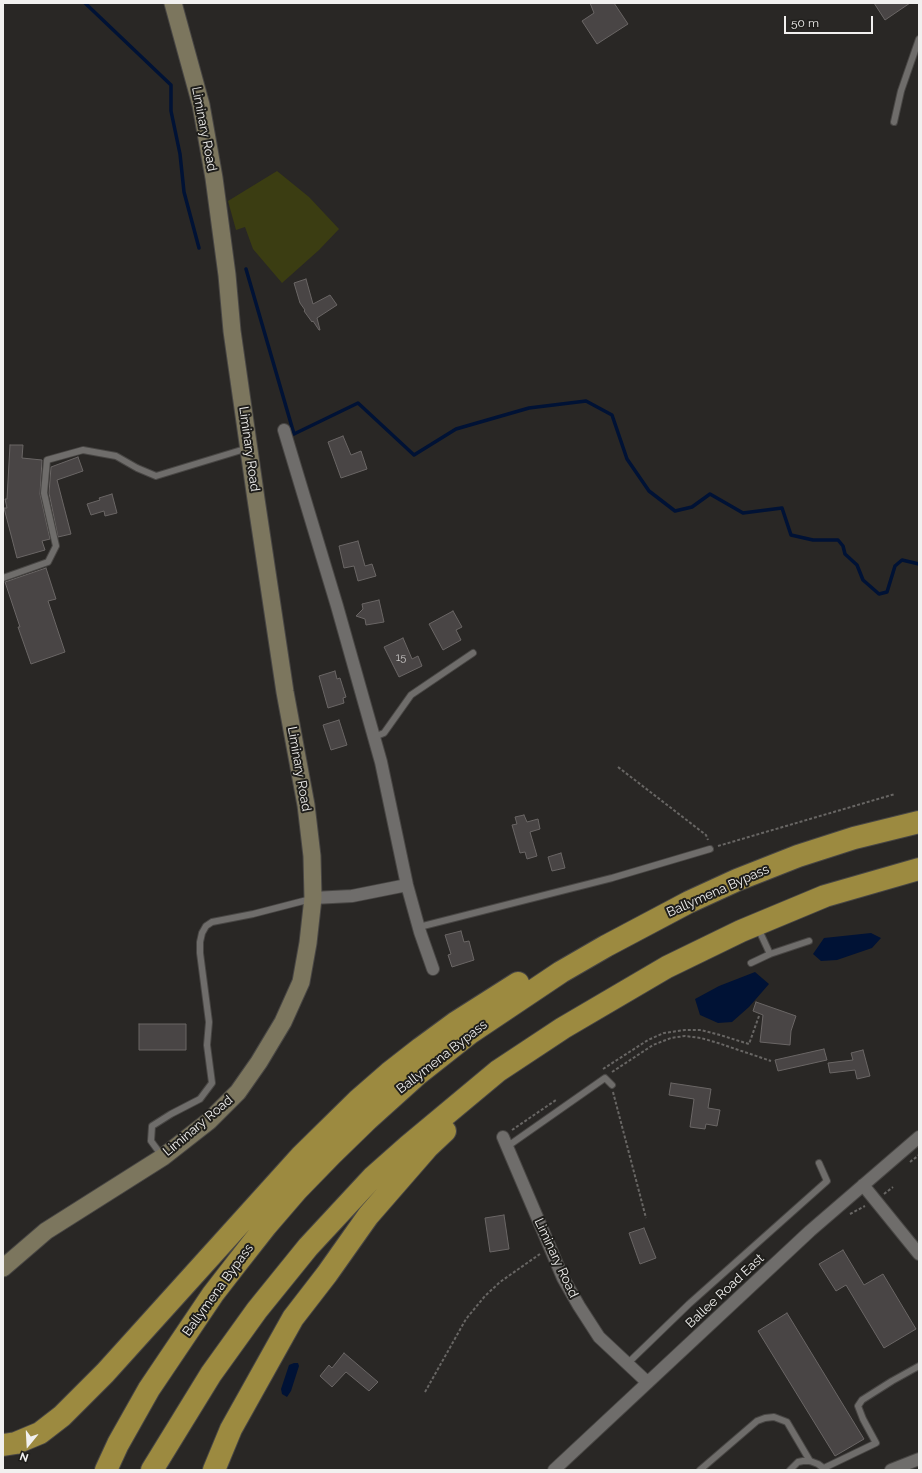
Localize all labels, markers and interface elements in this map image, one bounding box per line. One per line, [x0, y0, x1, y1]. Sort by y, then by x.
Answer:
scale bar [786, 8, 875, 34]
text: 50 m [791, 16, 819, 30]
street label: Liminary Road [188, 85, 220, 173]
street label: Liminary Road [235, 405, 263, 493]
house number: 15 [396, 651, 406, 665]
street label: Liminary Road [284, 725, 314, 813]
street label: Ballymena Bypass [664, 861, 772, 921]
street label: Ballymena Bypass [394, 1017, 490, 1097]
street label: Liminary Road [160, 1092, 236, 1160]
street label: Liminary Road [531, 1216, 581, 1300]
street label: Ballymena Bypass [179, 1241, 257, 1339]
street label: Ballee Road East [683, 1251, 767, 1331]
north arrow [8, 1425, 48, 1465]
text: N [18, 1449, 30, 1464]

